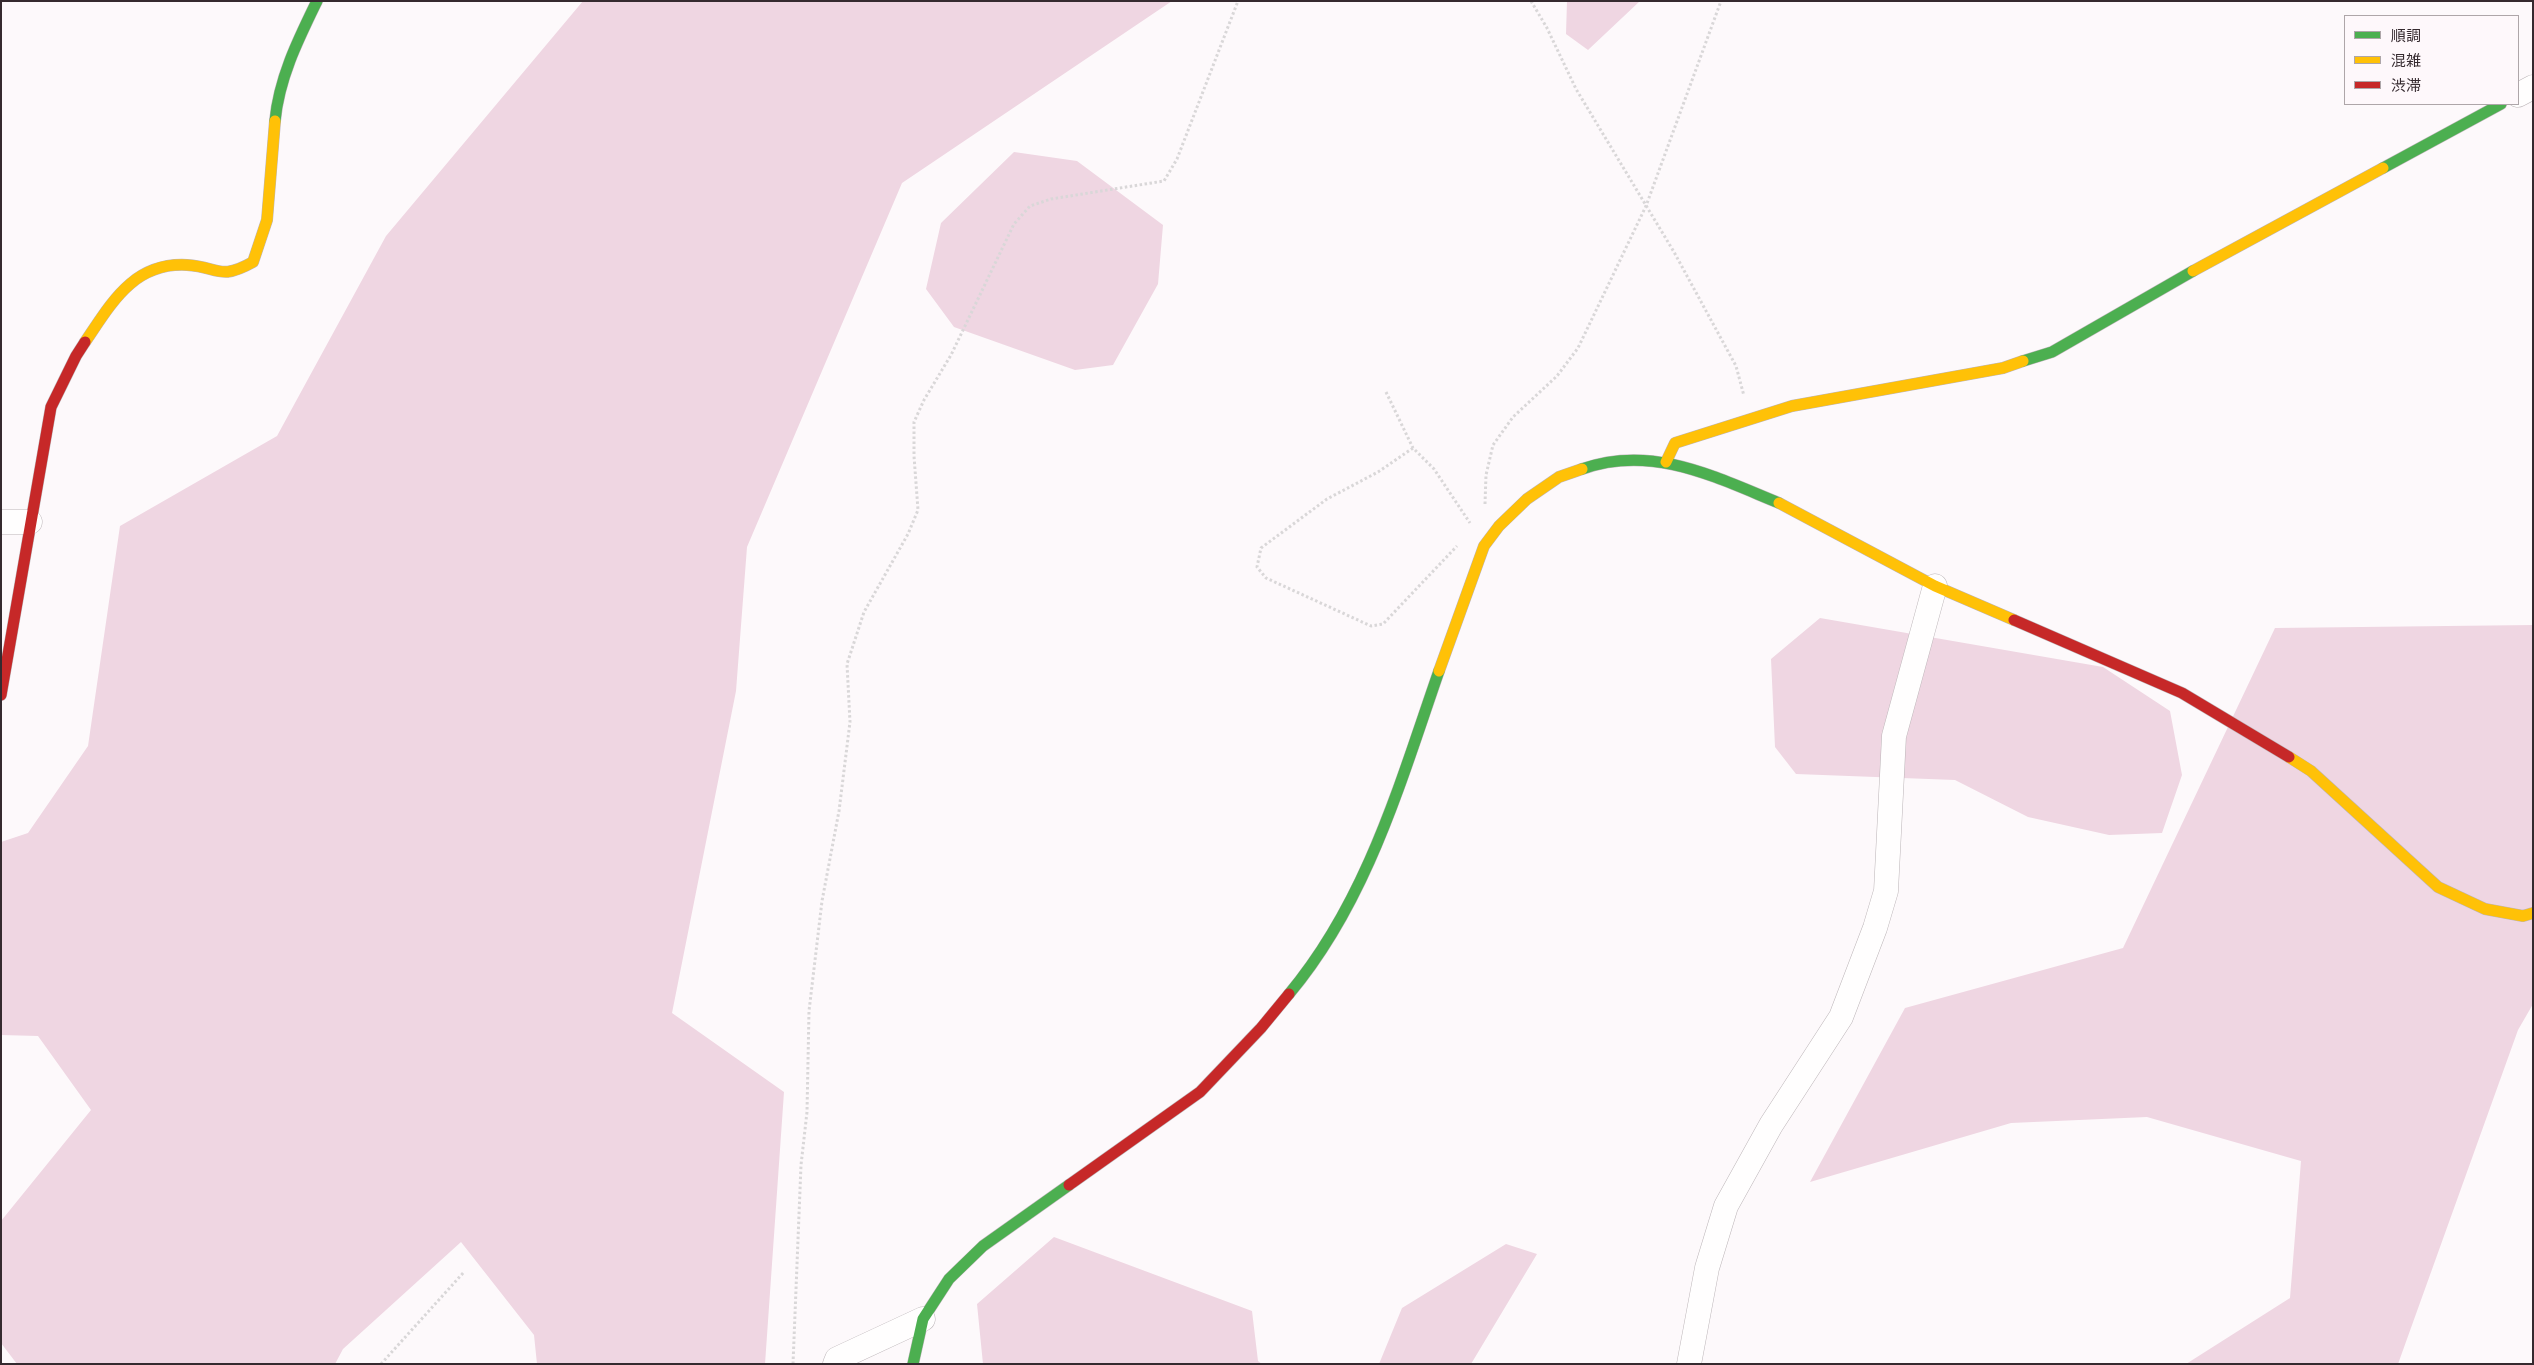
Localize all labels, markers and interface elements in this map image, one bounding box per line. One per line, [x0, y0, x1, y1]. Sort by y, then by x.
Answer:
legend [2344, 15, 2519, 105]
text: 順調 [2391, 27, 2421, 45]
text: 混雑 [2391, 52, 2421, 70]
text: 渋滞 [2391, 77, 2421, 95]

